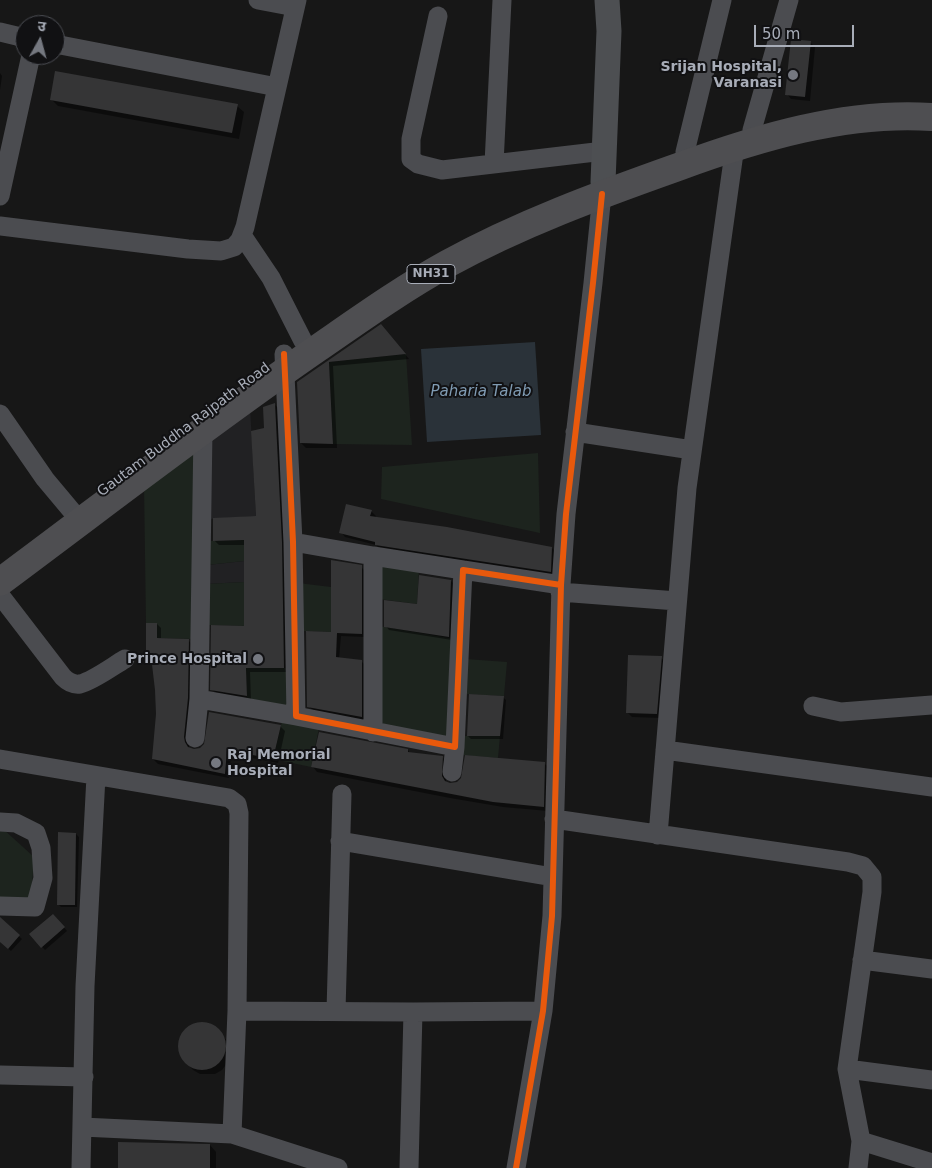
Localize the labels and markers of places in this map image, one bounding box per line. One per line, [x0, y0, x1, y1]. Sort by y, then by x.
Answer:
place label: Srijan Hospital, Varanasi [660, 59, 782, 92]
marker: Srijan Hospital, Varanasi [786, 68, 800, 82]
place label: Prince Hospital [127, 651, 247, 667]
marker: Prince Hospital [251, 652, 265, 666]
place label: Raj Memorial Hospital [227, 747, 330, 780]
marker: Raj Memorial Hospital [209, 756, 223, 770]

